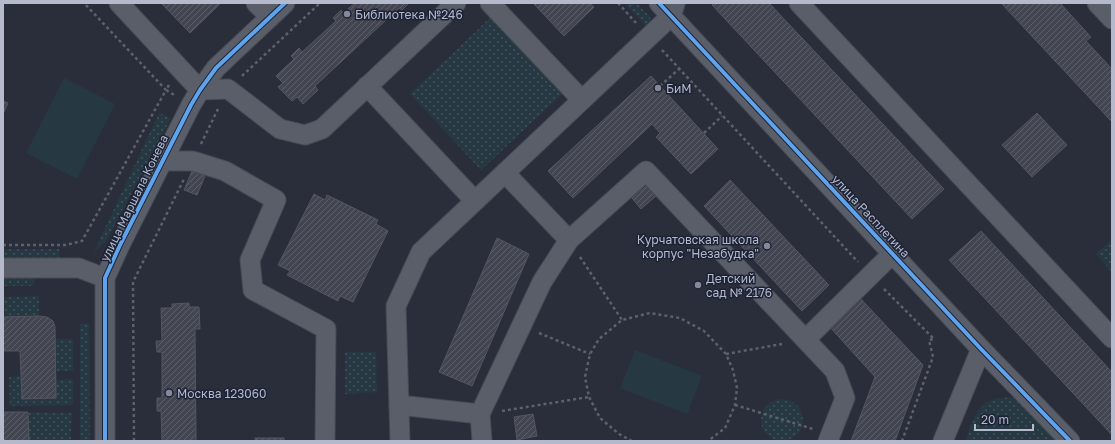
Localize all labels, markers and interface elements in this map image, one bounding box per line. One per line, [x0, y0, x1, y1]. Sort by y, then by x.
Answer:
place label: Библиотека №246 [355, 7, 463, 22]
marker: Библиотека №246 [342, 9, 352, 19]
place label: БиМ [666, 81, 692, 96]
marker: БиМ [653, 83, 663, 93]
street label: улица Маршала Конева [97, 132, 171, 264]
street label: улица Расплетина [829, 172, 913, 260]
place label: Курчатовская школа корпус "Незабудка" [637, 232, 759, 261]
marker: Курчатовская школа корпус "Незабудка" [762, 241, 772, 251]
place label: Детский сад № 2176 [706, 271, 772, 300]
marker: Детский сад № 2176 [693, 280, 703, 290]
place label: Москва 123060 [177, 386, 266, 401]
marker: Москва 123060 [164, 388, 174, 398]
scale bar [975, 406, 1033, 432]
text: 20 m [981, 412, 1009, 427]

